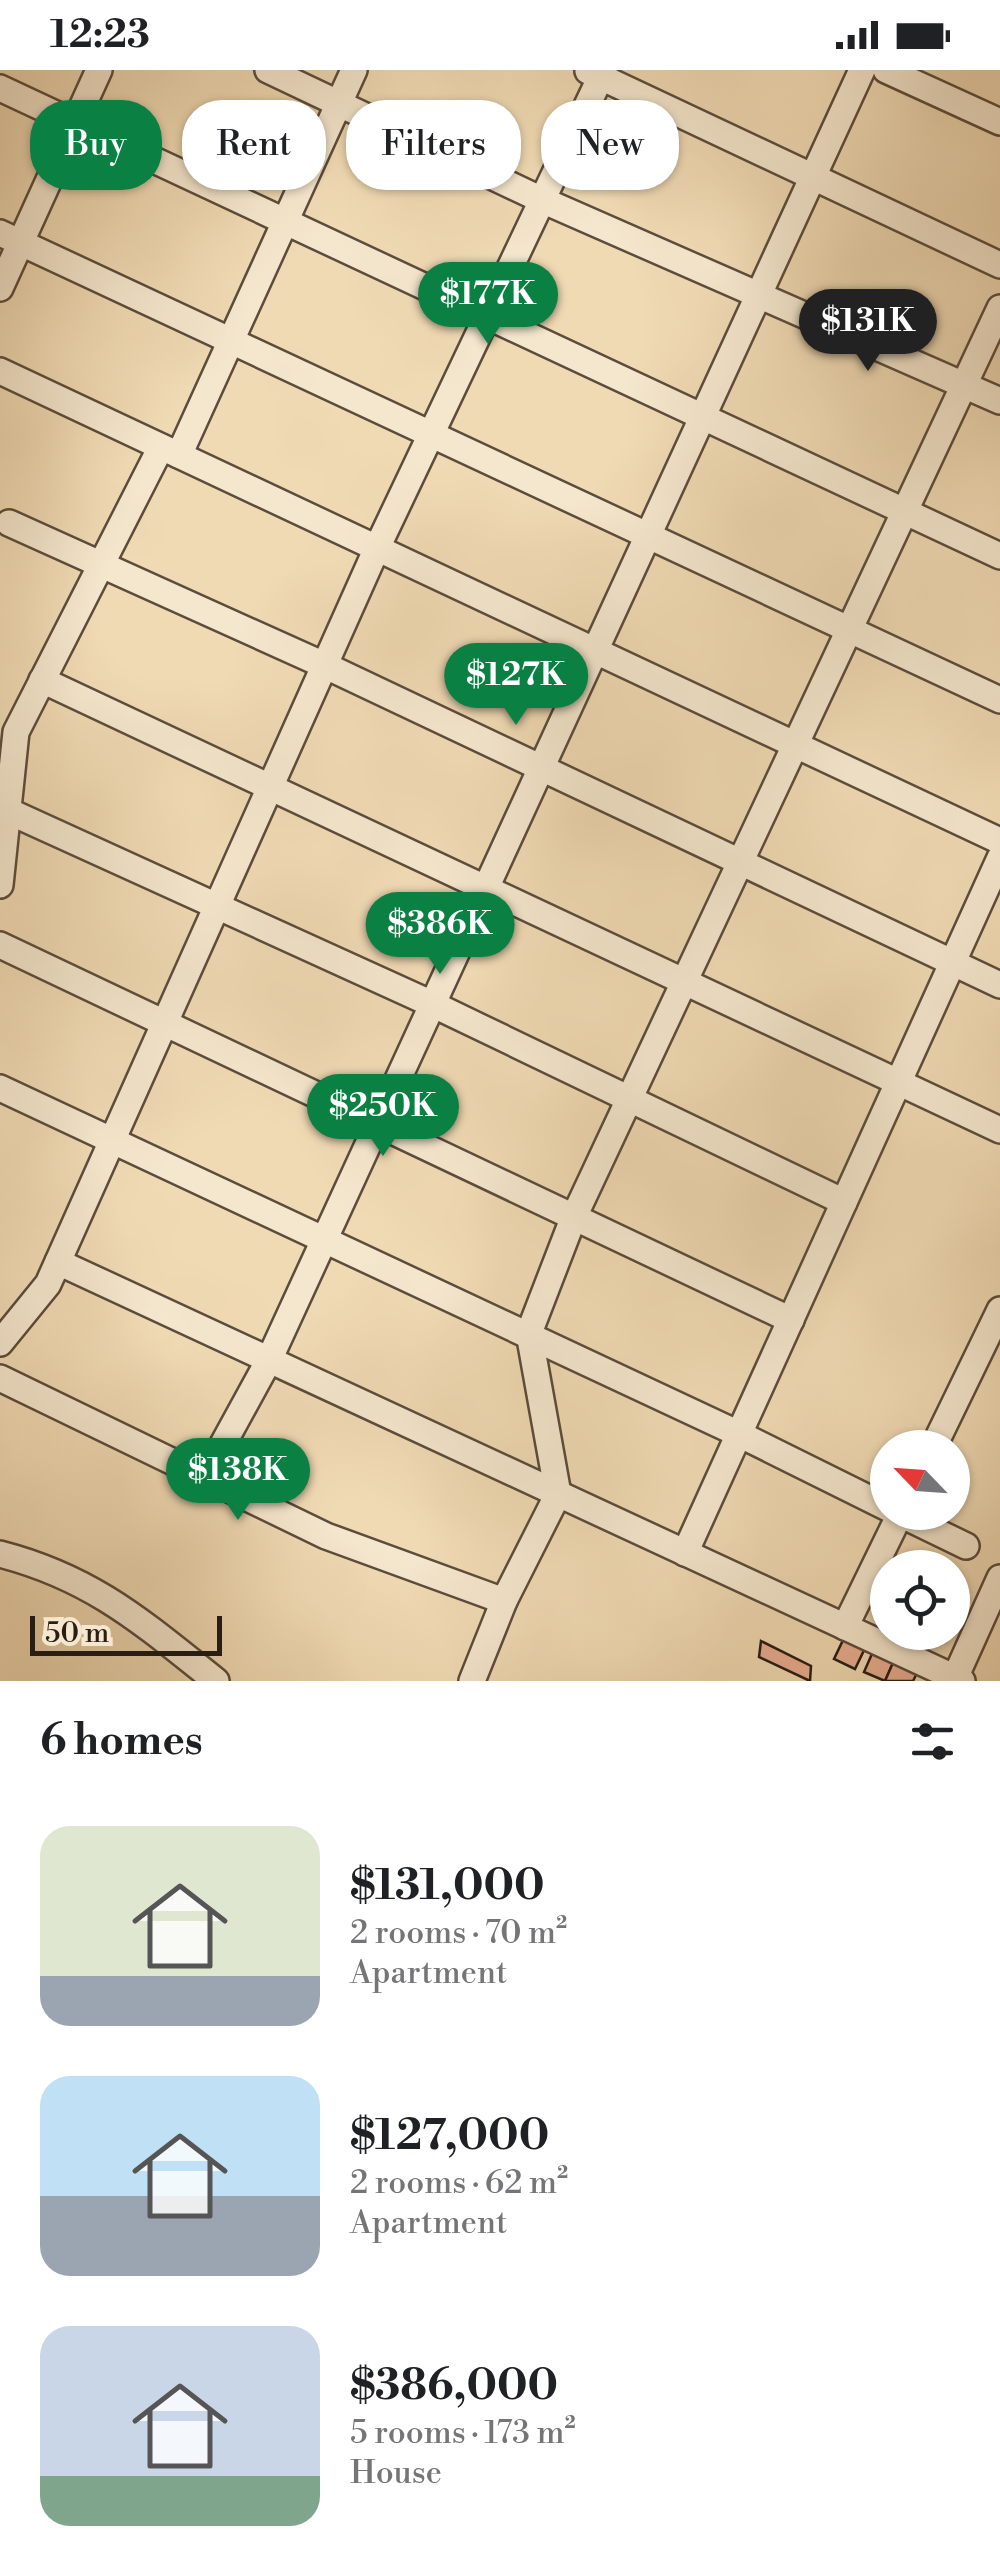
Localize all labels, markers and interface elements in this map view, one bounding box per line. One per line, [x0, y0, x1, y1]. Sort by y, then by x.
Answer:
text: 12:23 [50, 12, 150, 59]
chip: Buy [30, 100, 162, 190]
chip: Rent [182, 100, 326, 190]
chip: Filters [346, 100, 521, 190]
chip: New [541, 100, 679, 190]
pin: $177K [418, 262, 558, 347]
text: $177K [440, 274, 536, 314]
pin: $131K [798, 289, 938, 374]
text: $131K [821, 301, 915, 341]
pin: $127K [446, 643, 586, 728]
text: $127K [466, 655, 566, 695]
pin: $386K [370, 892, 510, 977]
text: $386K [388, 904, 492, 944]
pin: $250K [313, 1074, 453, 1159]
text: $250K [329, 1086, 437, 1126]
north arrow [870, 1430, 970, 1530]
map controls [870, 1430, 970, 1650]
pin: $138K [168, 1438, 308, 1523]
text: $138K [188, 1450, 288, 1490]
button: locate [870, 1550, 970, 1650]
scale bar [30, 1611, 222, 1656]
text: 50 m [45, 1616, 109, 1651]
icon: filters [905, 1714, 960, 1769]
text: 6 homes [40, 1715, 203, 1768]
text: $131,000 [350, 1860, 545, 1913]
icon: home [120, 1866, 240, 1986]
text: 2 rooms · 70 m² [350, 1913, 567, 1953]
text: Apartment [350, 1953, 507, 1993]
text: $127,000 [350, 2110, 549, 2163]
icon: home [120, 2116, 240, 2236]
text: 2 rooms · 62 m² [350, 2163, 568, 2203]
text: Apartment [350, 2203, 507, 2243]
text: $386,000 [350, 2360, 558, 2413]
icon: home [120, 2366, 240, 2486]
text: 5 rooms · 173 m² [350, 2413, 576, 2453]
text: House [350, 2453, 442, 2493]

